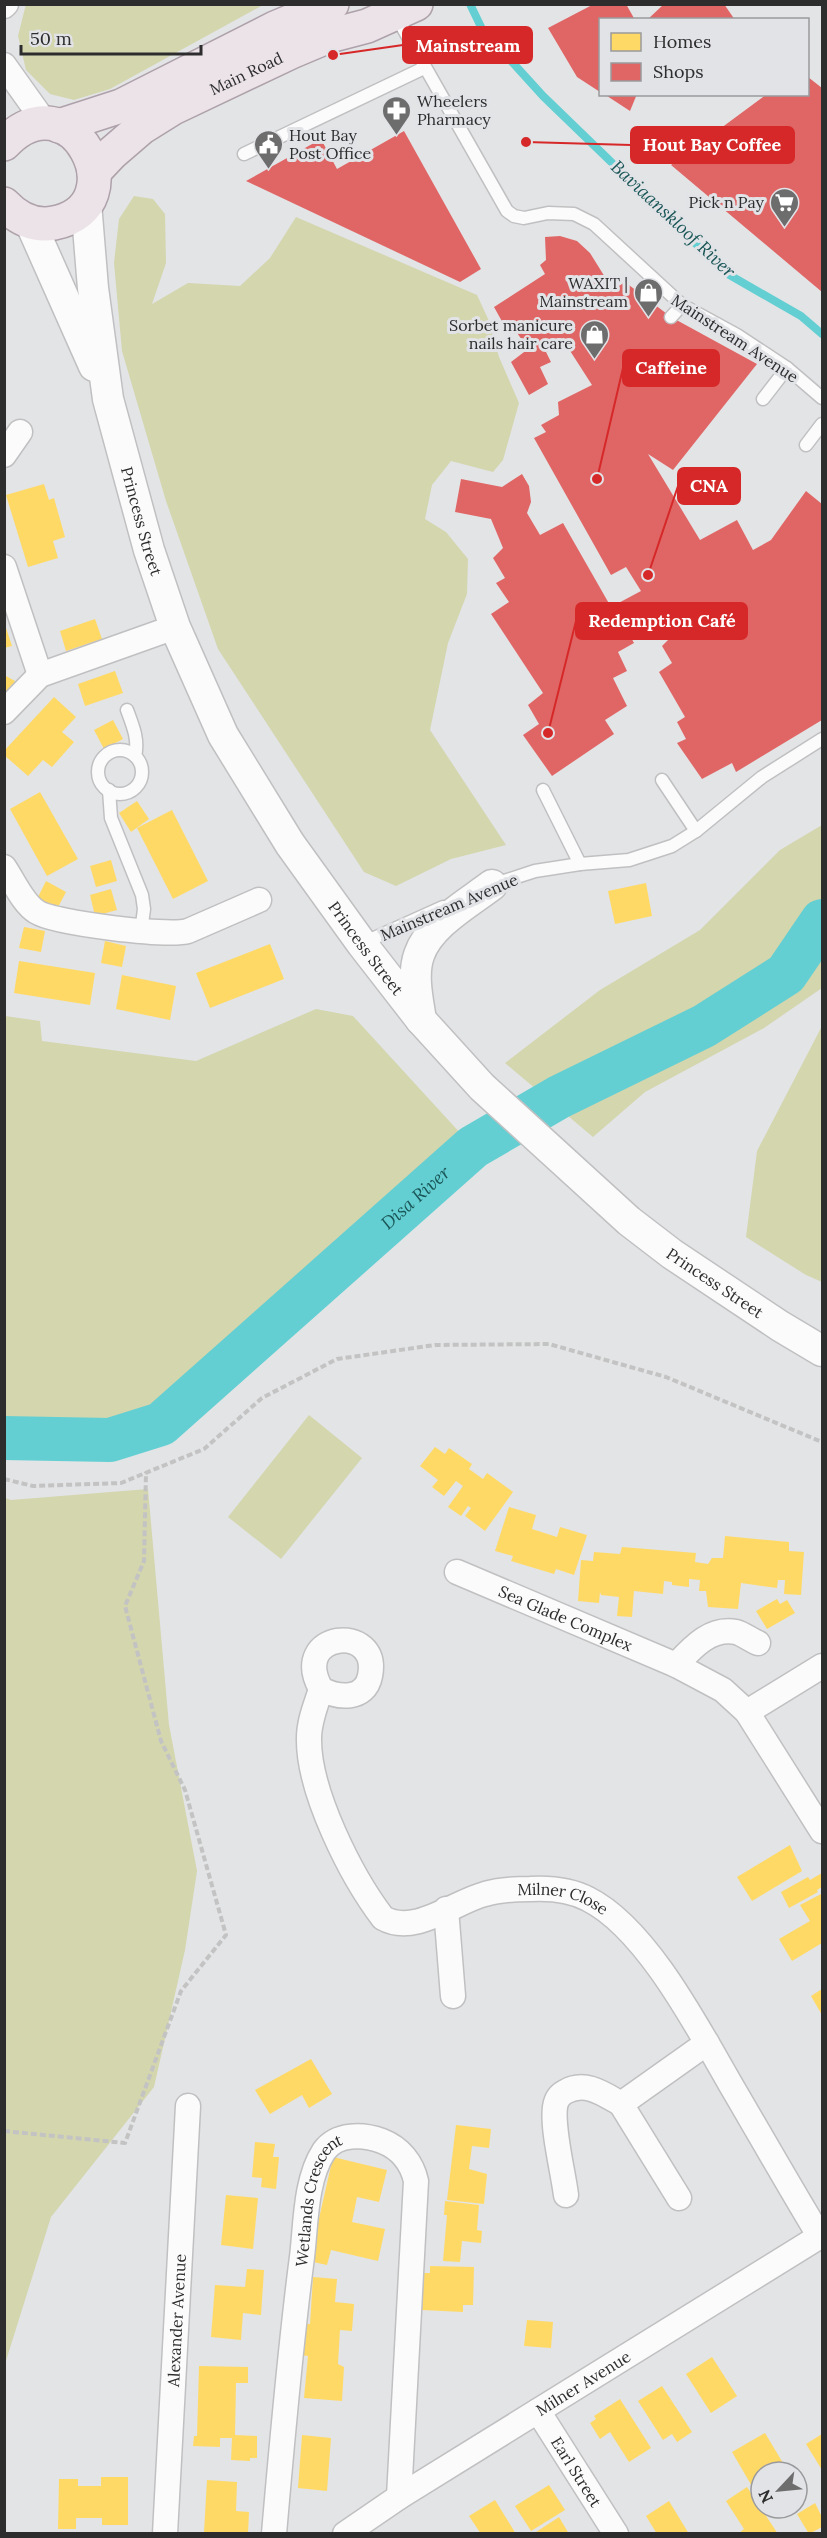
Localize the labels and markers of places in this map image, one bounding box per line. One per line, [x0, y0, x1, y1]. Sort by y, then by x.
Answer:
callout: Mainstream [403, 27, 532, 63]
place label: Wheelers Pharmacy [417, 91, 491, 129]
pharmacy icon: Wheelers Pharmacy [380, 94, 412, 136]
place label: Hout Bay Post Office [289, 125, 371, 163]
callout: Hout Bay Coffee [631, 127, 794, 163]
public building icon: Hout Bay Post Office [252, 128, 284, 170]
supermarket icon: Pick n Pay [769, 186, 801, 228]
place label: Pick n Pay [688, 192, 765, 212]
place label: WAXIT | Mainstream [539, 273, 628, 311]
shop icon: WAXIT | Mainstream [633, 276, 665, 318]
place label: Sorbet manicure nails hair care [449, 315, 573, 353]
shop icon: Sorbet manicure nails hair care [578, 318, 610, 360]
callout: Caffeine [623, 350, 719, 386]
callout: CNA [678, 468, 740, 504]
callout: Redemption Café [576, 603, 747, 639]

